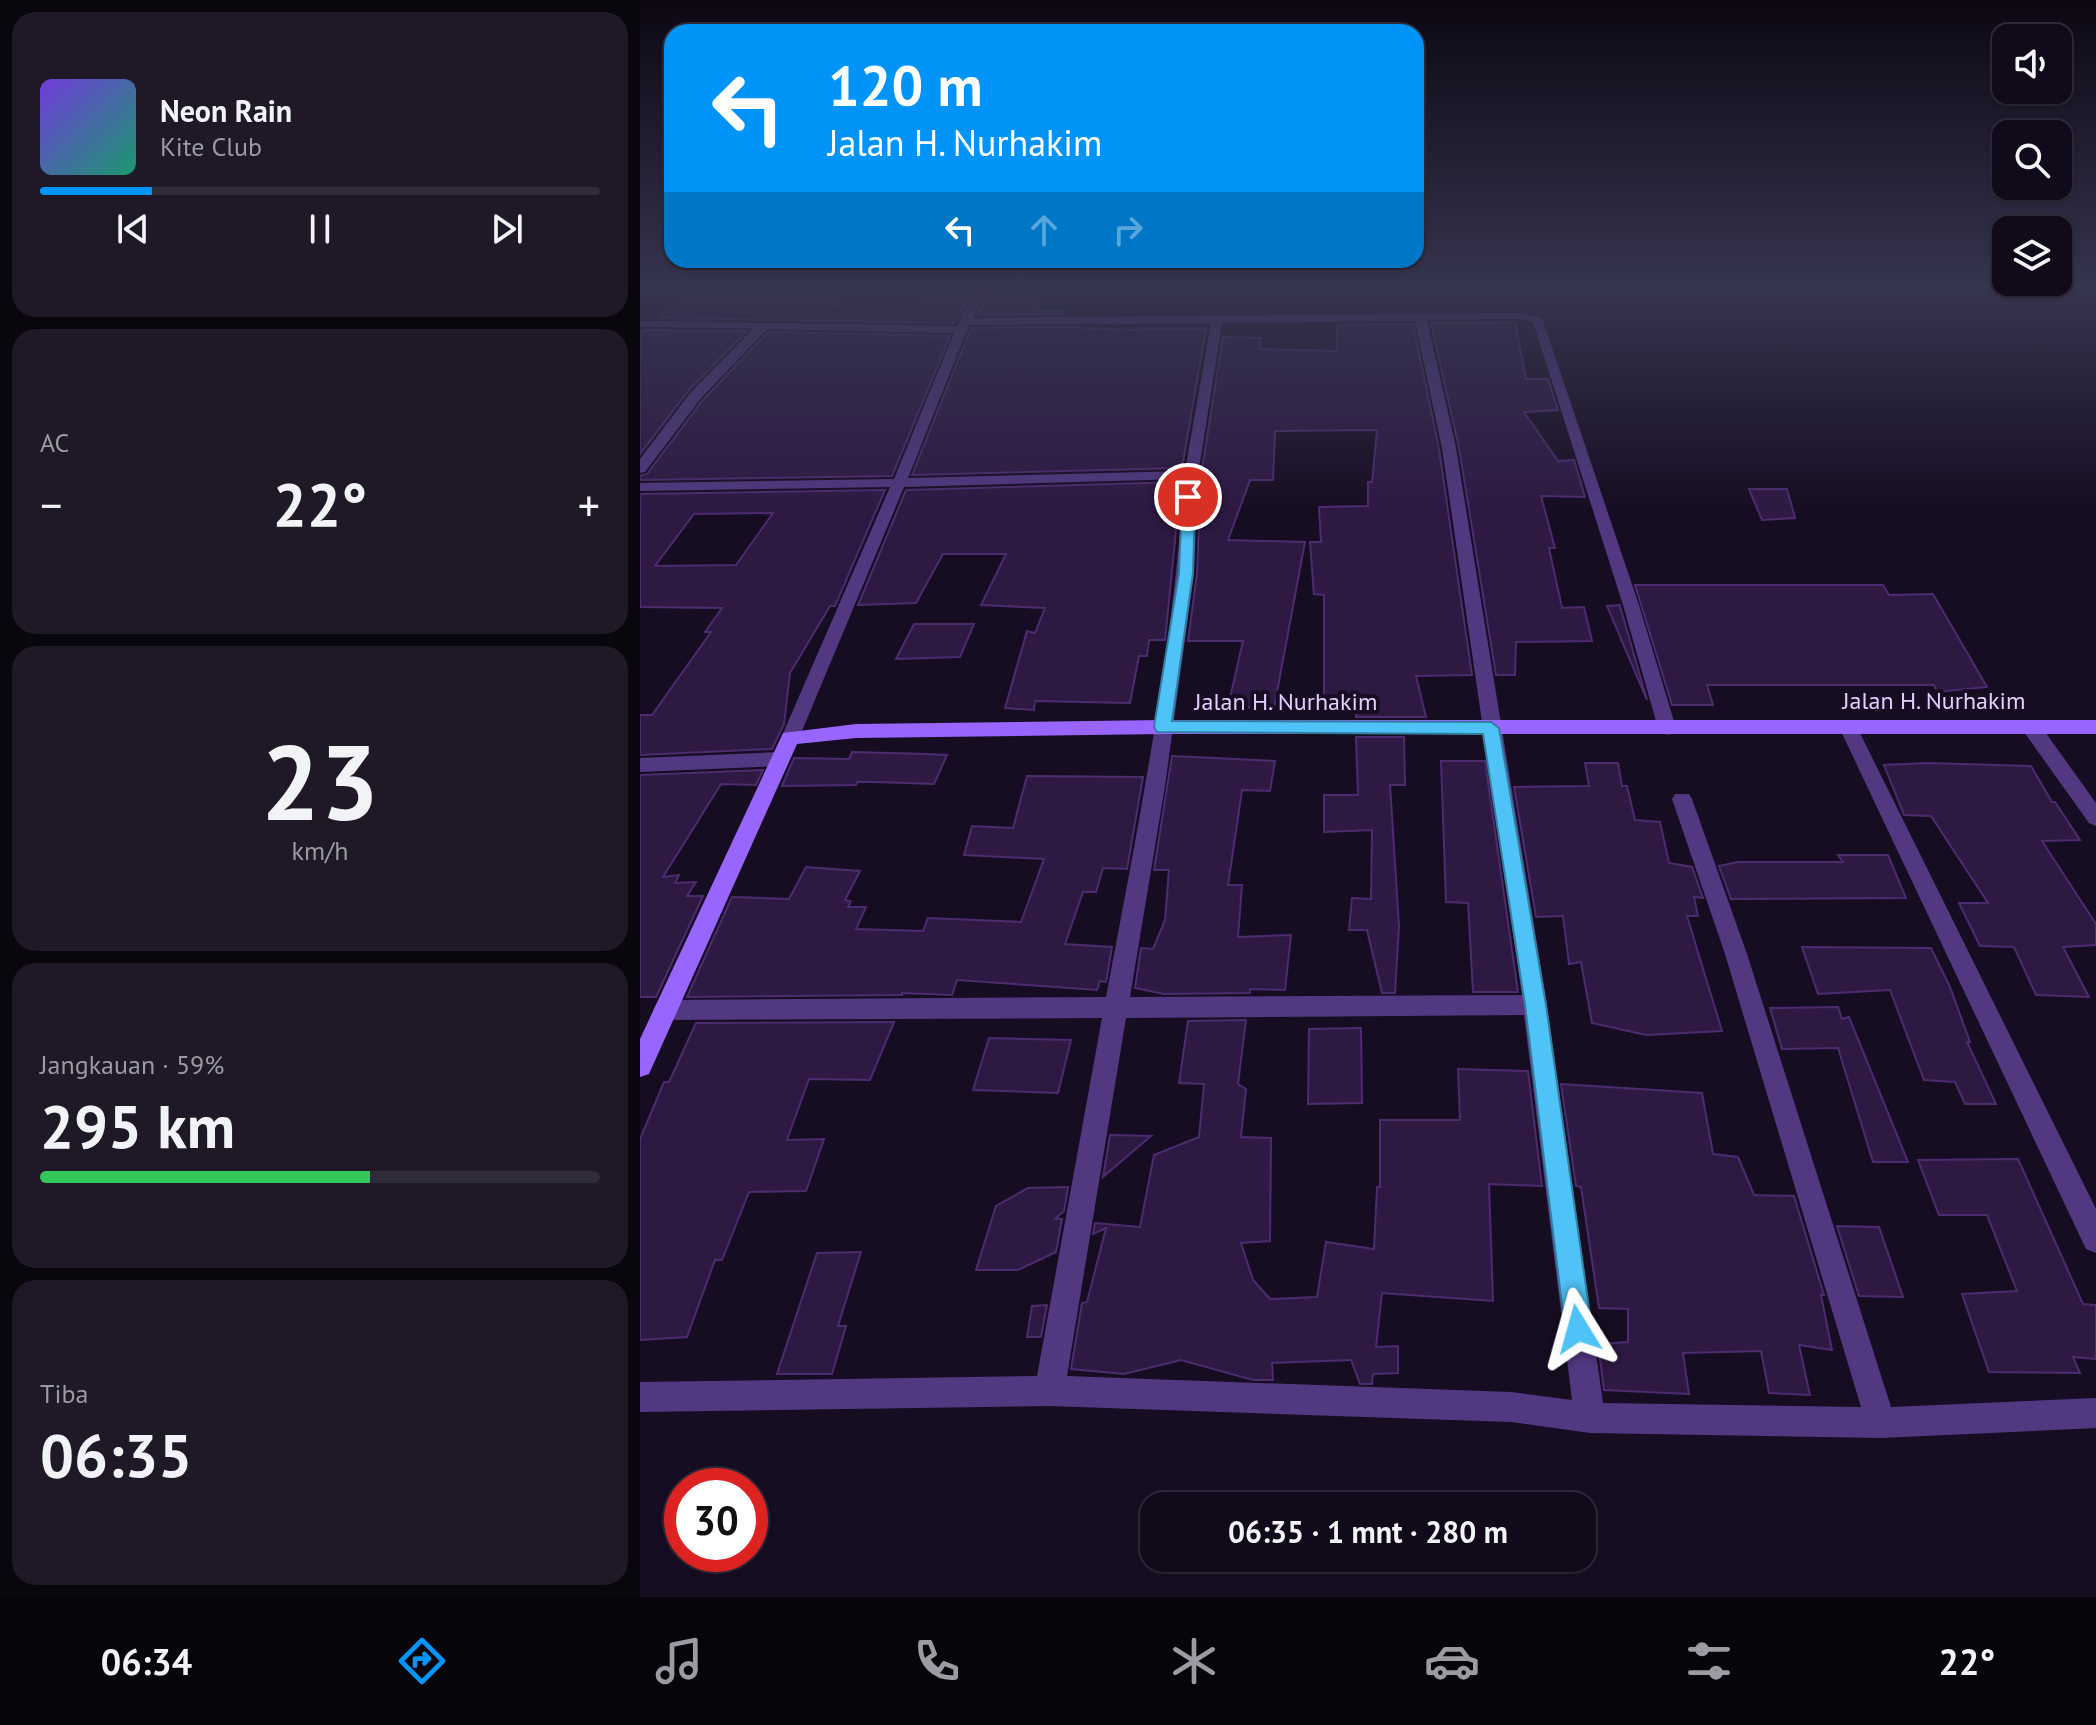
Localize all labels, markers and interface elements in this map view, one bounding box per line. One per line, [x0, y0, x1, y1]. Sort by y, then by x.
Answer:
map controls [1992, 24, 2072, 296]
button: sound [1992, 24, 2072, 104]
text: 120 m [828, 49, 983, 121]
icon: left [696, 56, 800, 160]
text: Neon Rain [160, 91, 292, 130]
text: Jalan H. Nurhakim [828, 119, 1102, 166]
button: search [1992, 120, 2072, 200]
text: Kite Club [160, 130, 262, 163]
icon: previous [111, 207, 155, 251]
icon: pause [298, 207, 342, 251]
icon: next [485, 207, 529, 251]
icon: left [938, 208, 982, 252]
icon: ahead [1022, 208, 1066, 252]
icon: right [1106, 208, 1150, 252]
button: layers [1992, 216, 2072, 296]
text: AC [40, 426, 69, 459]
pin [1154, 463, 1222, 531]
text: 22° [273, 465, 367, 543]
icon: arrive [1166, 475, 1210, 519]
text: − [40, 476, 62, 533]
text: + [578, 476, 600, 533]
street label: Jalan H. Nurhakim [1842, 685, 2025, 716]
street label: Jalan H. Nurhakim [1194, 686, 1377, 717]
text: 23 [261, 714, 379, 849]
text: km/h [292, 834, 349, 867]
text: Jangkauan · 59% [40, 1048, 224, 1081]
text: 295 km [40, 1087, 235, 1165]
position arrow [1536, 1287, 1620, 1371]
text: Tiba [40, 1377, 88, 1410]
text: 06:35 [40, 1416, 192, 1494]
speed limit sign: 30 [664, 1468, 768, 1572]
text: 06:35 · 1 mnt · 280 m [1228, 1512, 1508, 1551]
icon: directions [394, 1633, 450, 1689]
icon: music [651, 1633, 707, 1689]
icon: phone [909, 1633, 965, 1689]
icon: climate [1166, 1633, 1222, 1689]
icon: car [1424, 1633, 1480, 1689]
icon: filters [1681, 1633, 1737, 1689]
text: 06:34 [101, 1638, 192, 1685]
text: 22° [1939, 1638, 1995, 1685]

